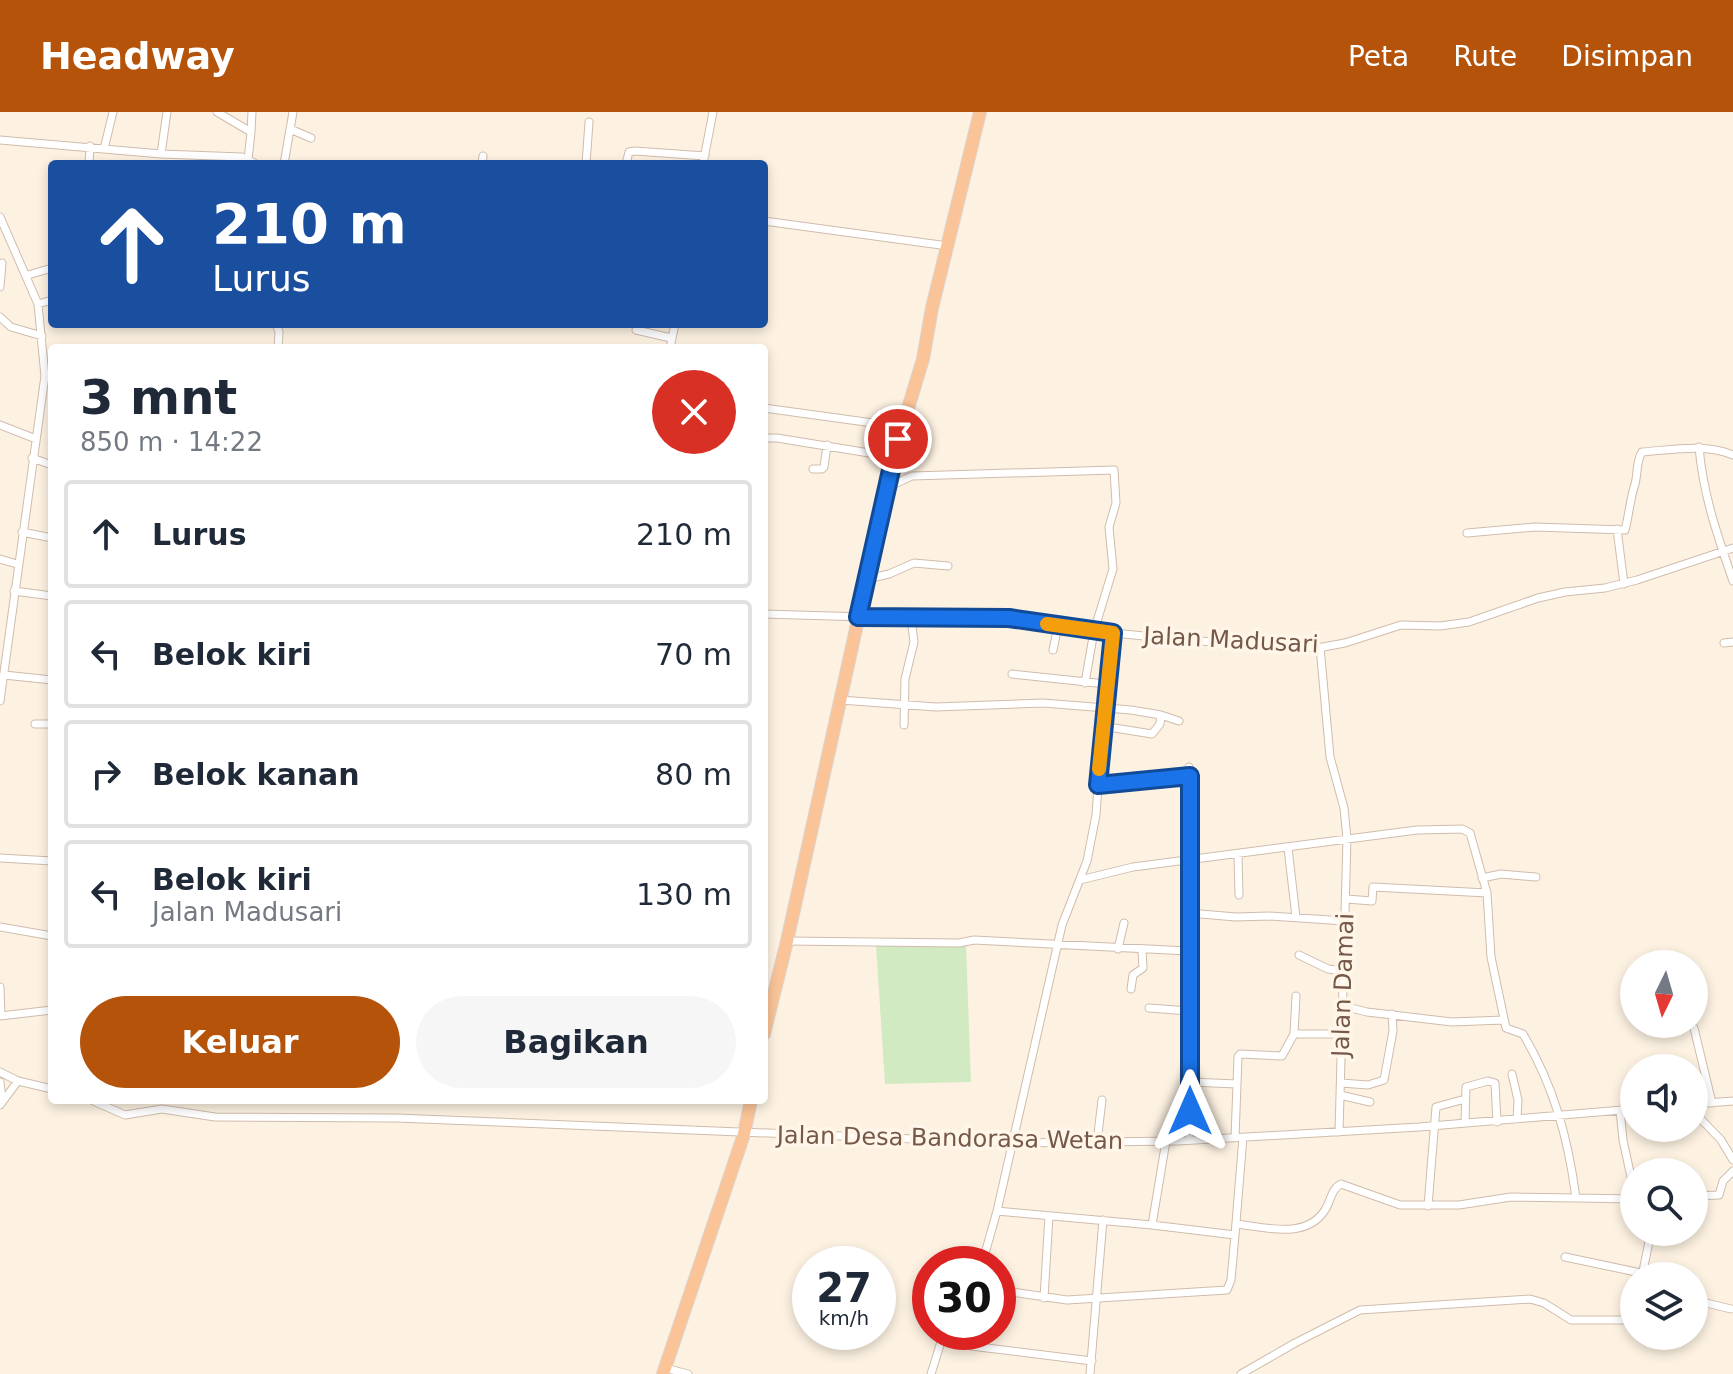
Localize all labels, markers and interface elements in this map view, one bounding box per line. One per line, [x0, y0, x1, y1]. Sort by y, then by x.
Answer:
text: Headway [40, 34, 235, 78]
text: Peta [1348, 40, 1409, 73]
text: Rute [1453, 40, 1517, 73]
text: Disimpan [1561, 40, 1693, 73]
text: 210 m [212, 191, 407, 256]
icon: ahead [80, 192, 184, 296]
text: Lurus [212, 258, 311, 299]
text: 3 mnt [80, 369, 237, 425]
button: close [652, 370, 736, 454]
pin [864, 405, 932, 473]
icon: arrive [876, 417, 920, 461]
text: 850 m · 14:22 [80, 427, 263, 457]
icon: ahead [84, 512, 128, 556]
text: Lurus [152, 517, 246, 552]
text: 210 m [636, 517, 732, 552]
street label: Jalan Madusari [1141, 621, 1319, 659]
icon: left [84, 632, 128, 676]
text: Belok kiri [152, 637, 312, 672]
text: 70 m [655, 637, 732, 672]
icon: right [84, 752, 128, 796]
text: Belok kanan [152, 757, 360, 792]
text: 80 m [655, 757, 732, 792]
text: Belok kiri [152, 862, 312, 897]
icon: left [84, 872, 128, 916]
text: 130 m [636, 877, 732, 912]
text: Jalan Madusari [152, 897, 342, 927]
street label: Jalan Damai [1326, 913, 1360, 1059]
north arrow [1620, 950, 1708, 1038]
map controls [1620, 950, 1708, 1350]
button: Keluar [80, 996, 400, 1088]
button: Bagikan [416, 996, 736, 1088]
button: sound [1620, 1054, 1708, 1142]
position arrow [1148, 1069, 1232, 1153]
street label: Jalan Desa Bandorasa Wetan [775, 1121, 1123, 1155]
button: search [1620, 1158, 1708, 1246]
speed limit sign: 30 [912, 1246, 1016, 1350]
button: layers [1620, 1262, 1708, 1350]
text: 27 [816, 1265, 872, 1311]
text: km/h [819, 1306, 869, 1330]

